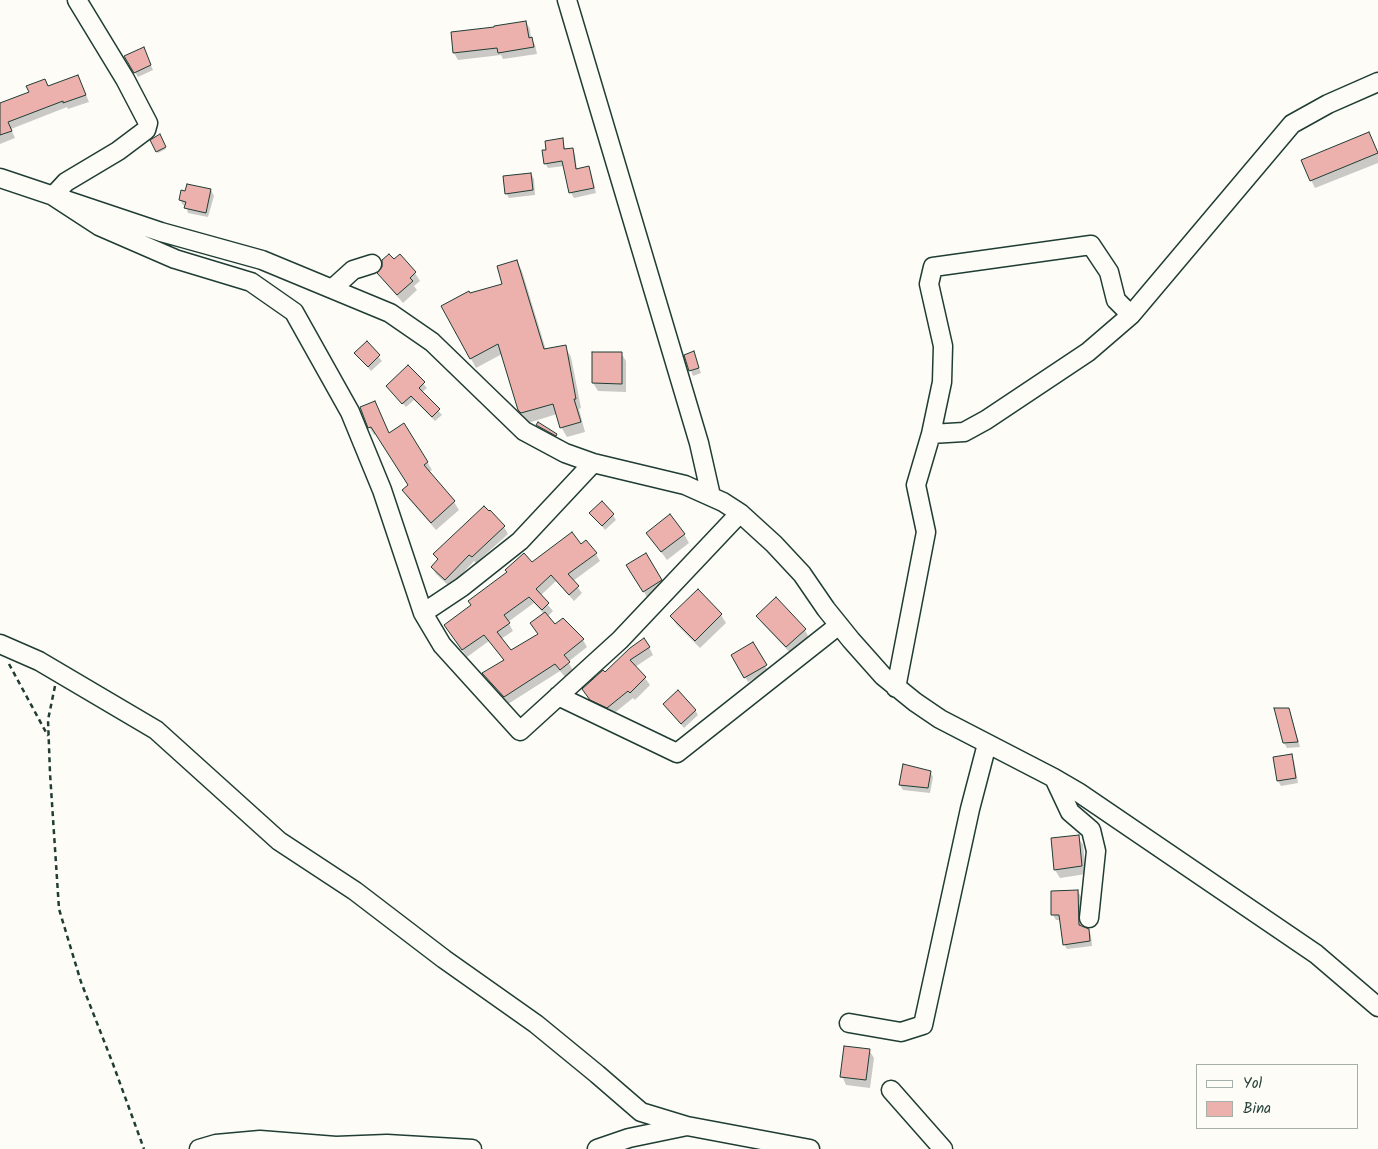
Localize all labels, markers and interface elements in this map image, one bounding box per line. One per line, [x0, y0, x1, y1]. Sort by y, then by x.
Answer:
legend [1196, 1064, 1358, 1129]
text: Yol [1243, 1072, 1262, 1096]
text: Bina [1243, 1097, 1271, 1121]

